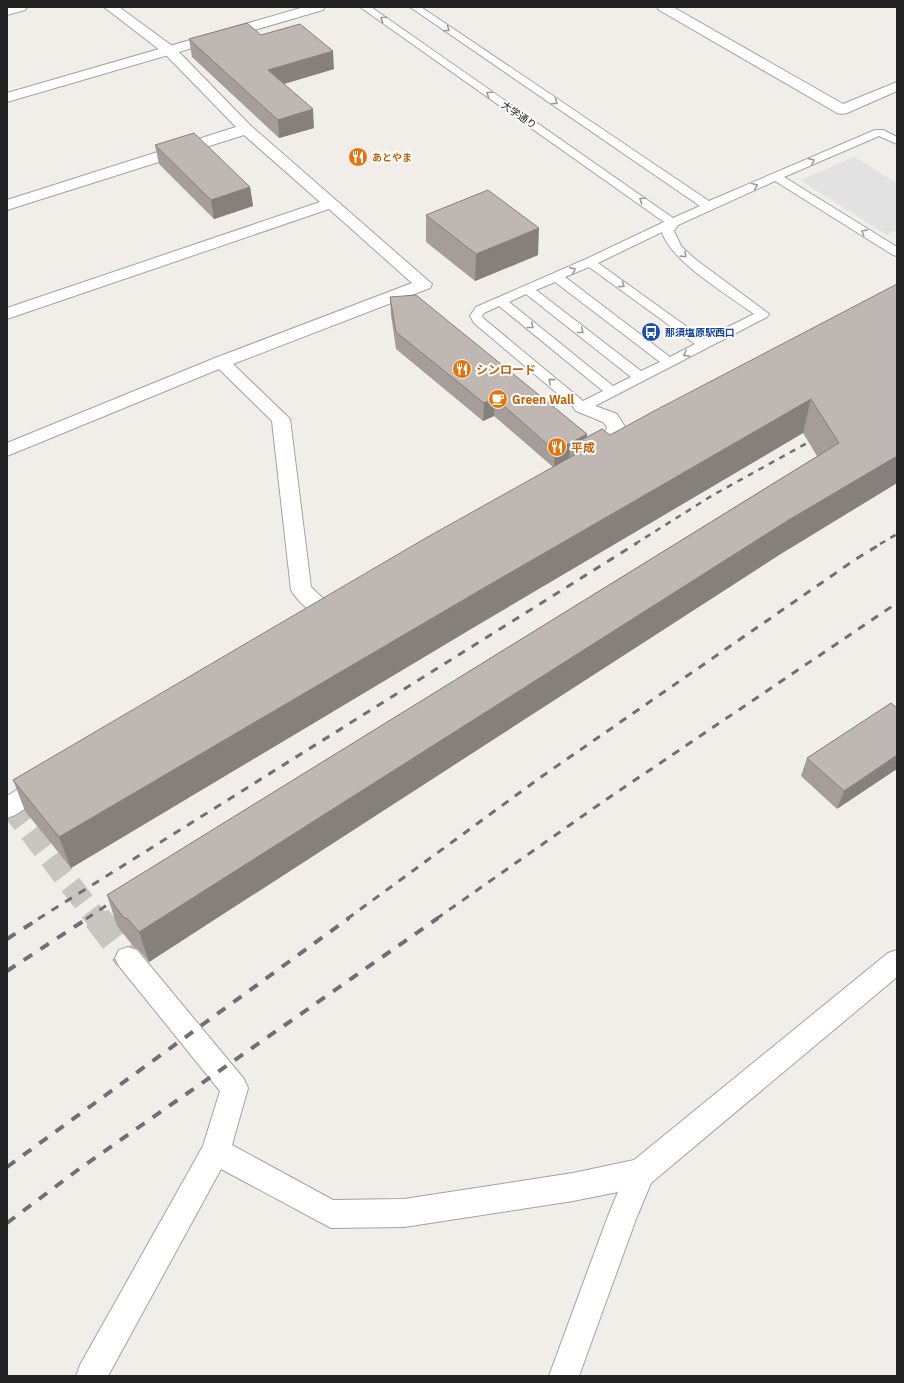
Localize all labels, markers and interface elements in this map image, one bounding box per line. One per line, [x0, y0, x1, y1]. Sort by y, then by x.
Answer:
one-way arrow [380, 17, 387, 24]
one-way arrow [443, 24, 450, 31]
one-way arrow [486, 91, 493, 99]
one-way arrow [551, 97, 558, 105]
street label: 大学通り [499, 98, 539, 132]
restaurant icon: あとやま [347, 146, 369, 168]
place label: あとやま [372, 151, 412, 164]
one-way arrow [808, 158, 815, 166]
one-way arrow [750, 183, 758, 191]
one-way arrow [639, 198, 646, 205]
one-way arrow [861, 229, 868, 237]
one-way arrow [679, 250, 686, 257]
one-way arrow [569, 267, 577, 275]
one-way arrow [617, 280, 624, 287]
one-way arrow [526, 321, 533, 328]
bus stop icon: 那須塩原駅西口 [640, 321, 662, 343]
one-way arrow [576, 326, 583, 333]
place label: 那須塩原駅西口 [665, 326, 735, 339]
one-way arrow [683, 349, 690, 356]
restaurant icon: シンロード [451, 358, 473, 380]
place label: シンロード [476, 362, 536, 377]
one-way arrow [549, 379, 556, 386]
cafe icon: Green Wall [487, 388, 509, 410]
place label: Green Wall [512, 392, 575, 407]
restaurant icon: 平成 [546, 436, 568, 458]
place label: 平成 [571, 440, 595, 455]

